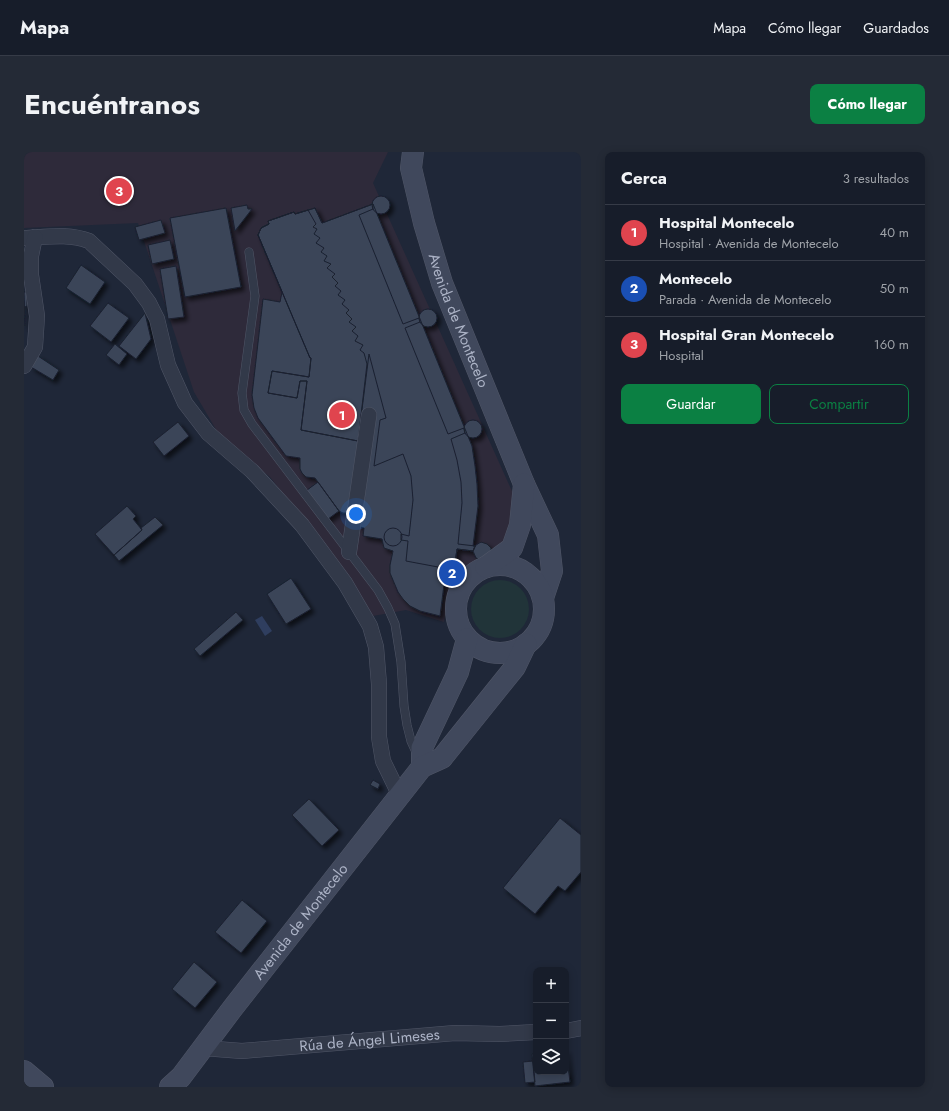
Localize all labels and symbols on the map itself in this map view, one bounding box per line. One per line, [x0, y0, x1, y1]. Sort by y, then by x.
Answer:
pin: 3 [106, 176, 132, 206]
street label: Avenida de Montecelo [423, 251, 494, 391]
pin: 1 [329, 400, 355, 430]
your location [346, 504, 366, 524]
pin: 2 [439, 558, 465, 588]
street label: Avenida de Montecelo [248, 859, 353, 984]
street label: Rúa de Ángel Limeses [298, 1023, 441, 1057]

